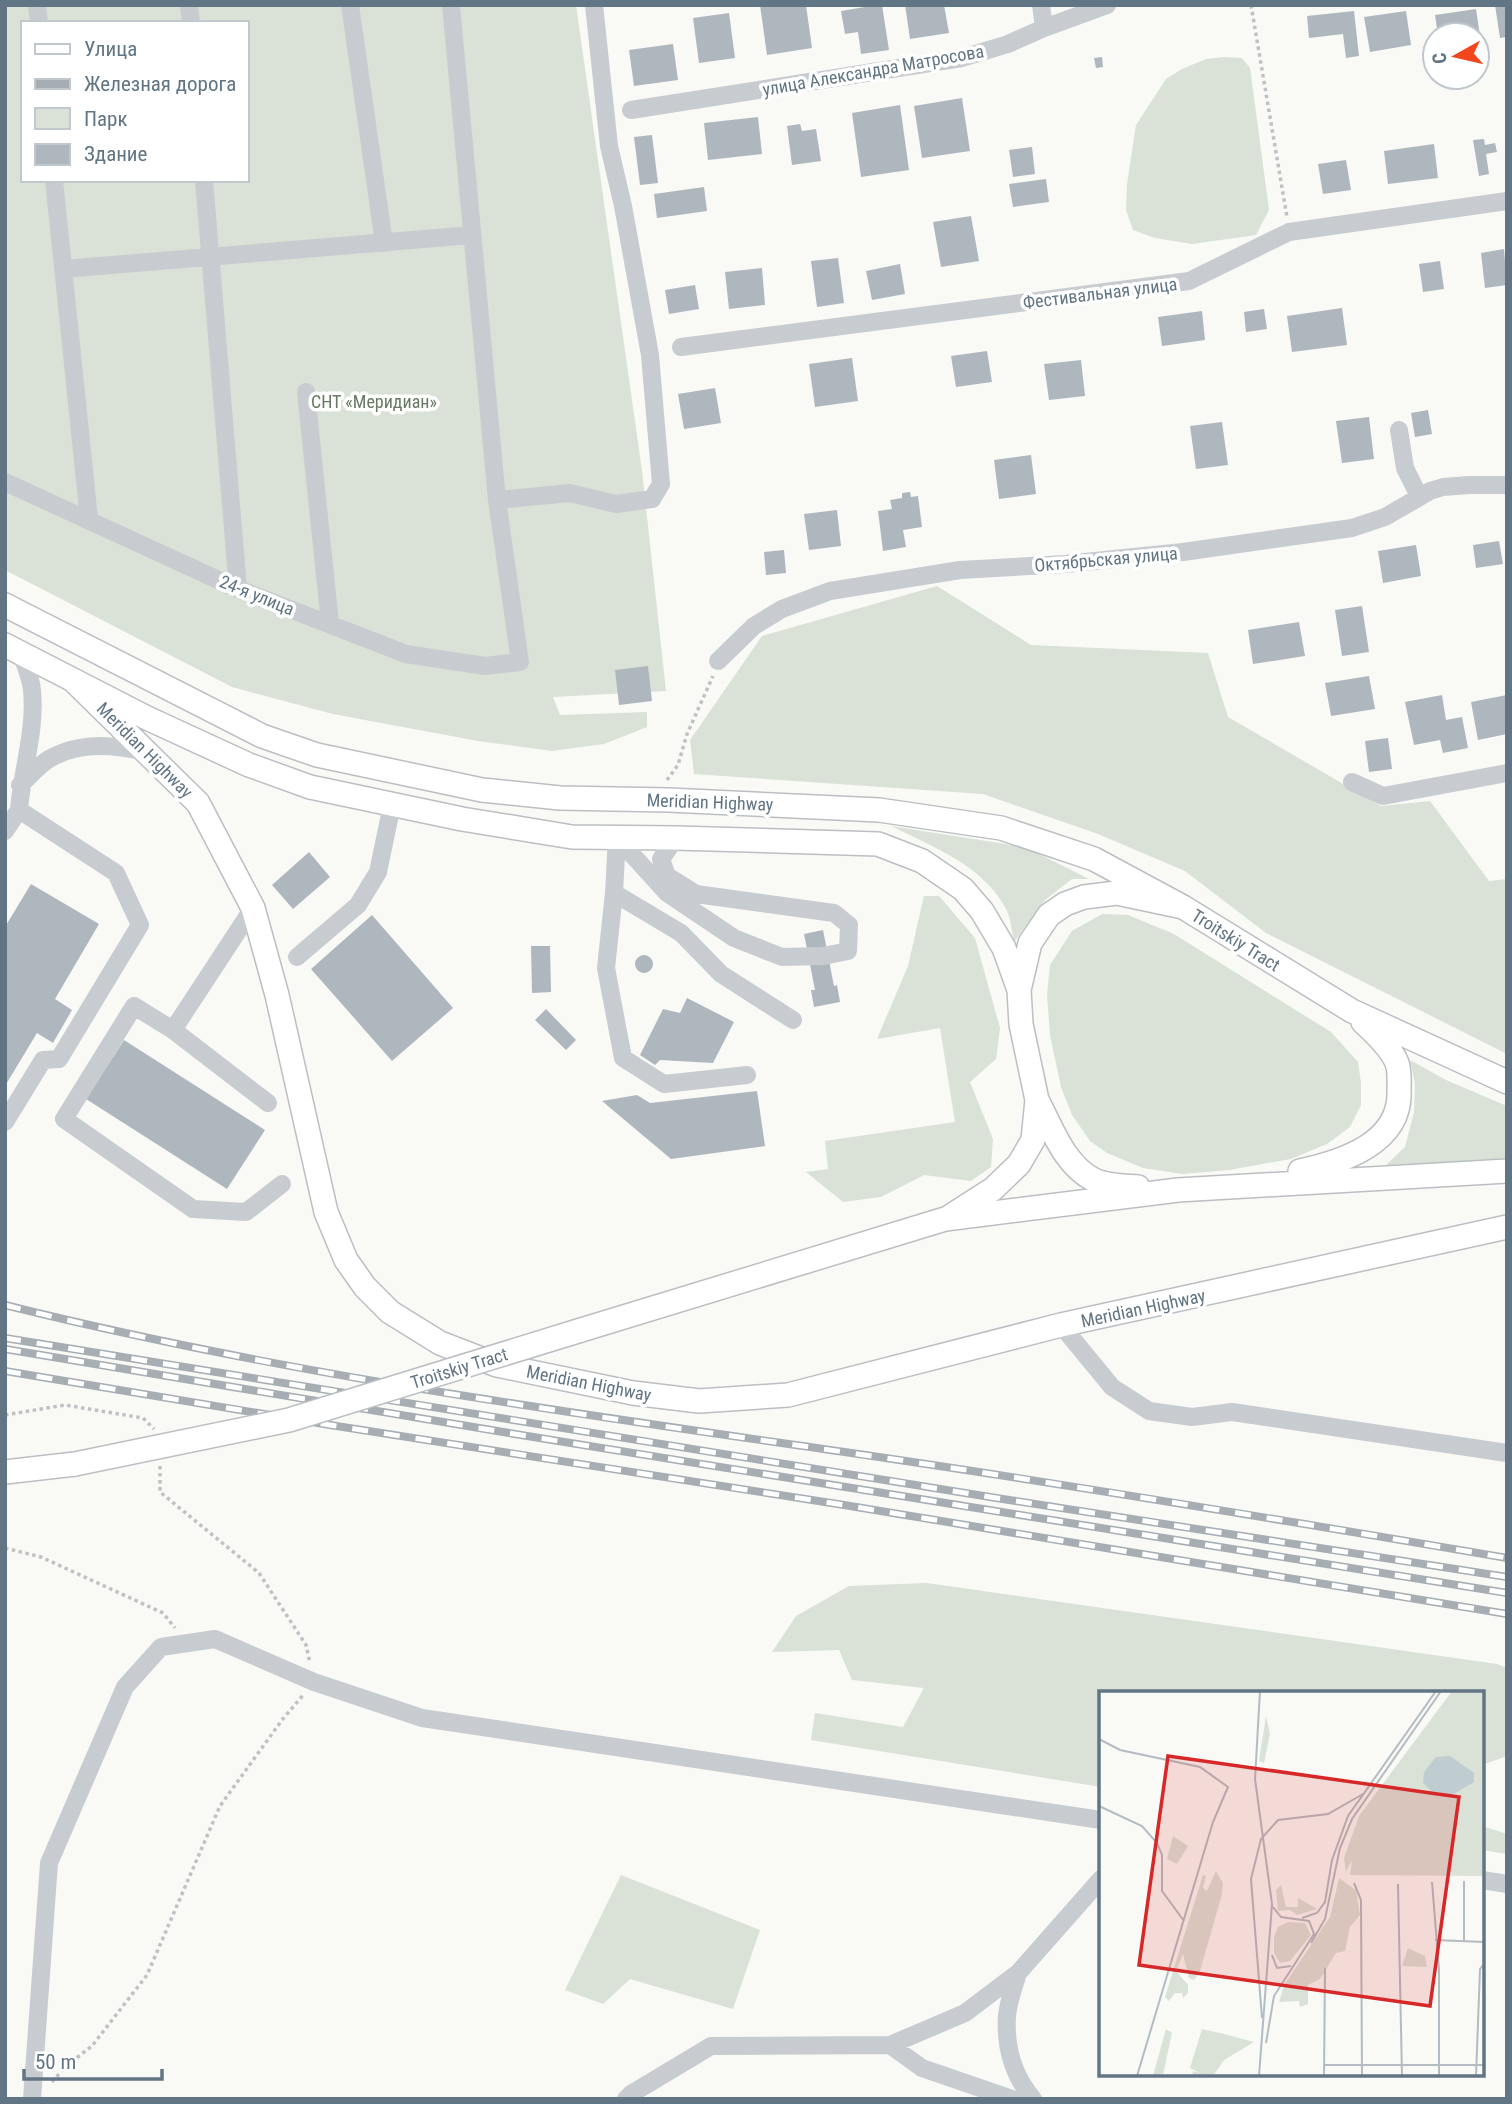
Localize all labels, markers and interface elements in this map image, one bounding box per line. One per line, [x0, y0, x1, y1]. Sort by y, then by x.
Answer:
legend [21, 21, 248, 182]
north arrow [1421, 21, 1491, 91]
text: Улица [84, 37, 137, 61]
street label: улица Александра Матросова [761, 40, 985, 100]
text: С [1427, 51, 1452, 65]
text: Железная дорога [84, 72, 236, 96]
text: Парк [84, 107, 128, 131]
text: Здание [84, 142, 148, 166]
street label: Фестивальная улица [1022, 273, 1178, 313]
park label: СНТ «Меридиан» [311, 391, 437, 412]
street label: Октябрьская улица [1033, 542, 1179, 576]
street label: 24-я улица [217, 571, 297, 619]
street label: Meridian Highway [93, 698, 198, 803]
street label: Meridian Highway [646, 789, 774, 815]
street label: Troitskiy Tract [1188, 905, 1284, 975]
street label: Meridian Highway [1079, 1284, 1208, 1331]
street label: Troitskiy Tract [408, 1343, 510, 1393]
street label: Meridian Highway [525, 1361, 654, 1405]
inset map [1099, 1691, 1484, 2076]
scale bar [24, 2038, 163, 2082]
text: 50 m [35, 2050, 76, 2074]

